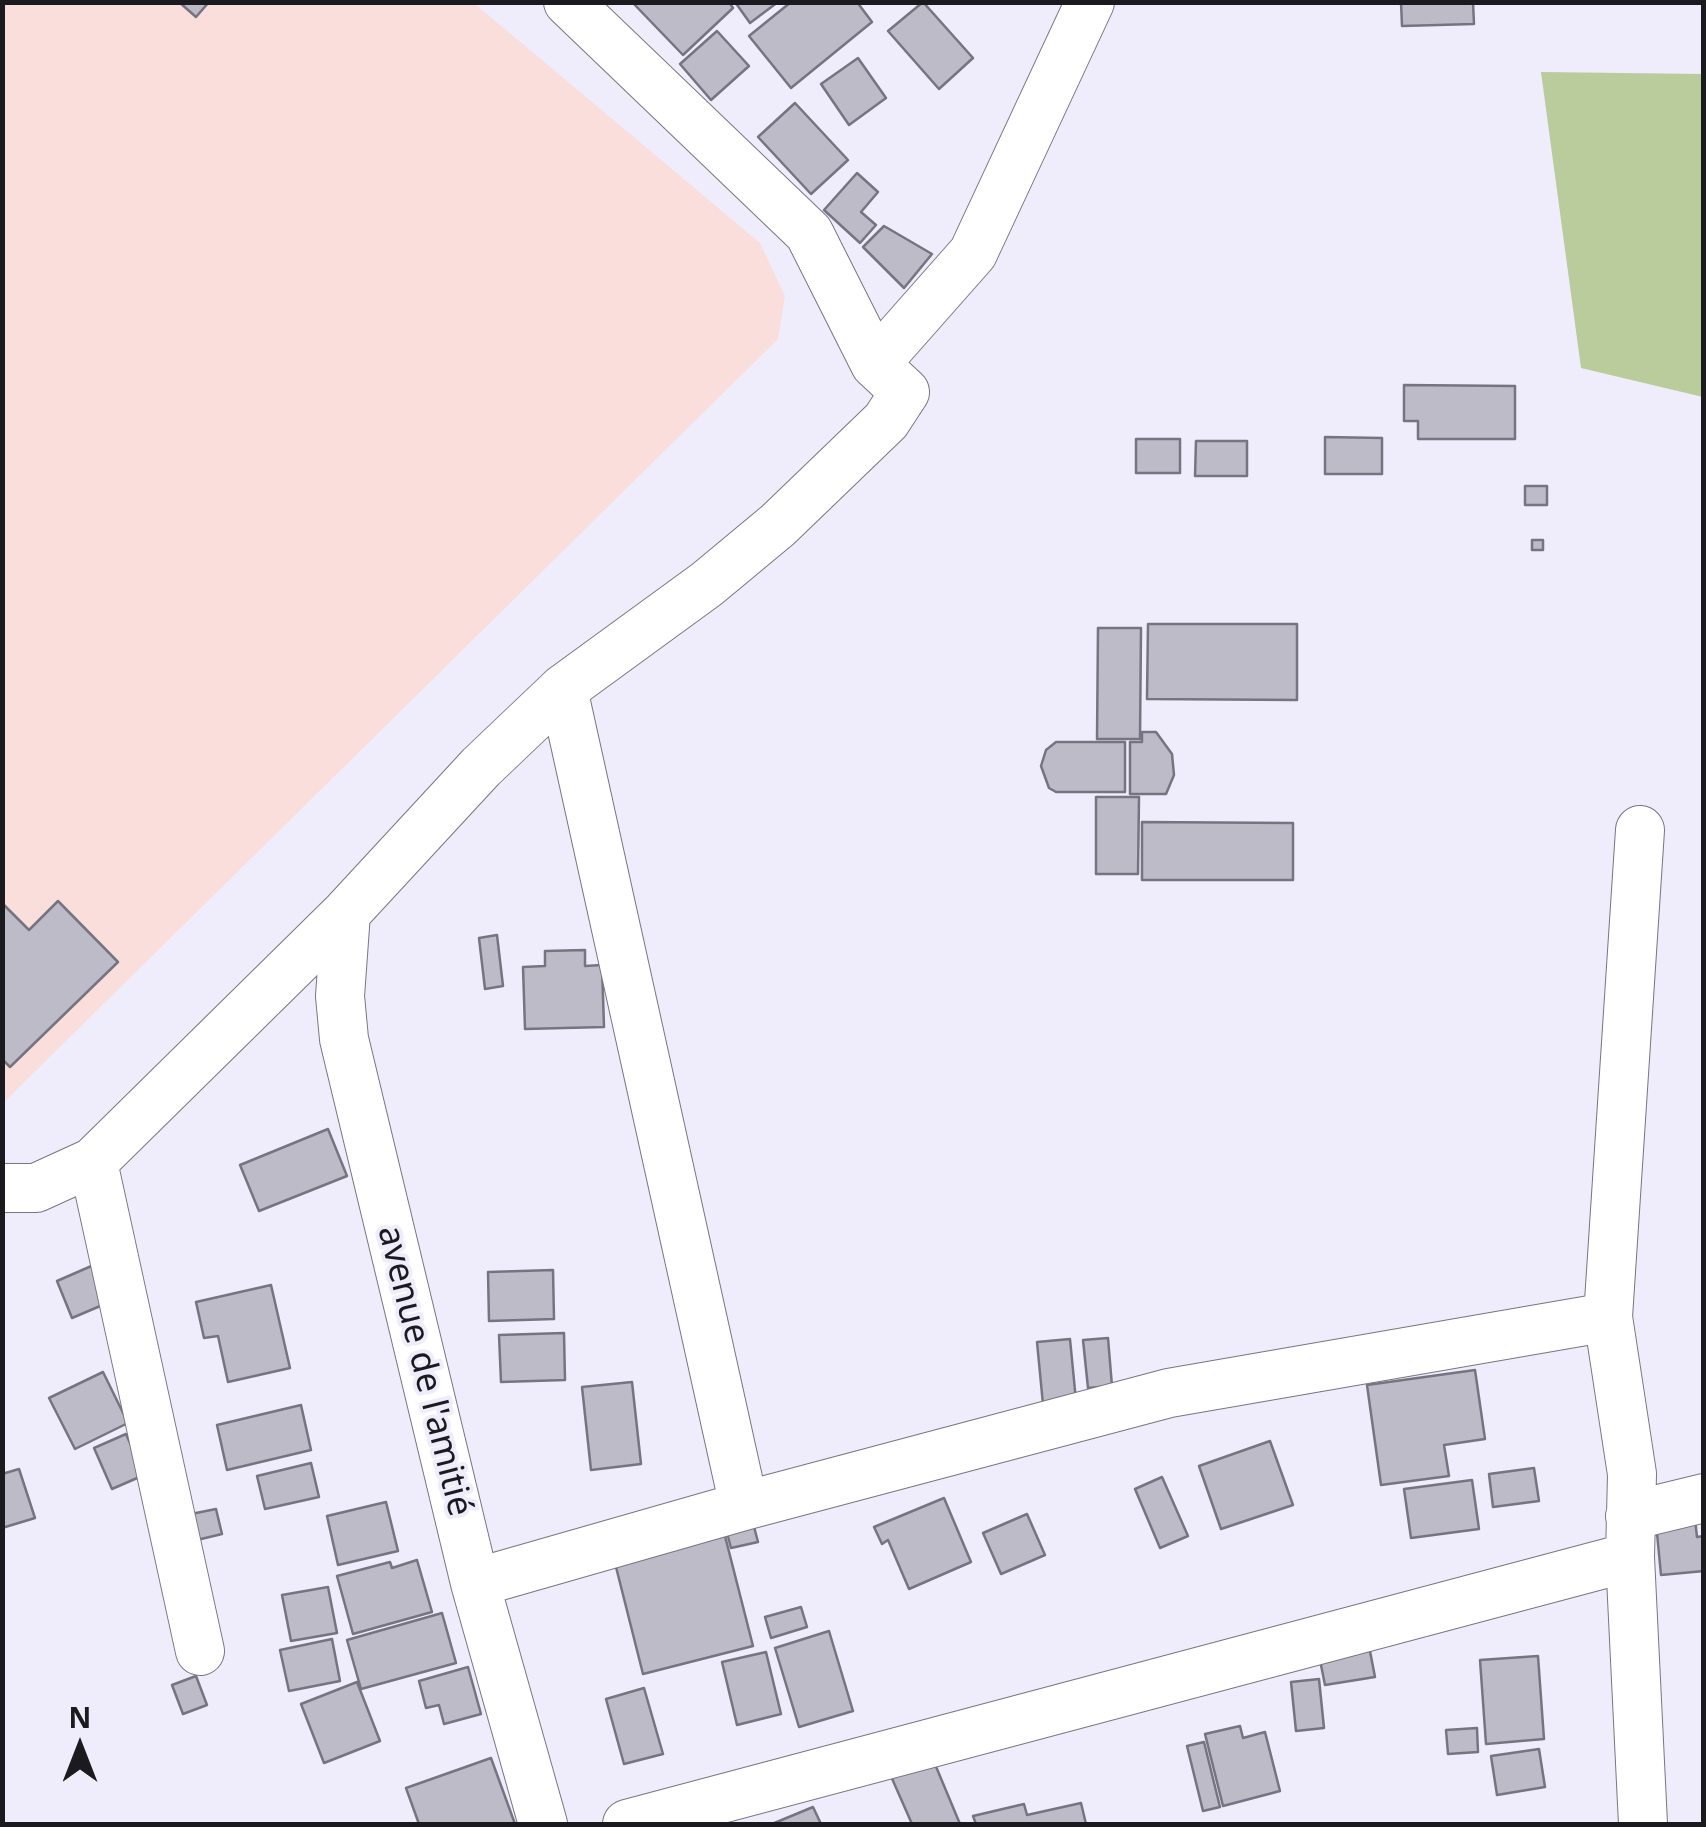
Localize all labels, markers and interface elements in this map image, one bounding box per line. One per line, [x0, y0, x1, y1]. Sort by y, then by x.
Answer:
street label: avenue de l'amitié [368, 1221, 480, 1521]
north arrow [30, 1697, 130, 1797]
text: N [69, 1698, 91, 1736]

